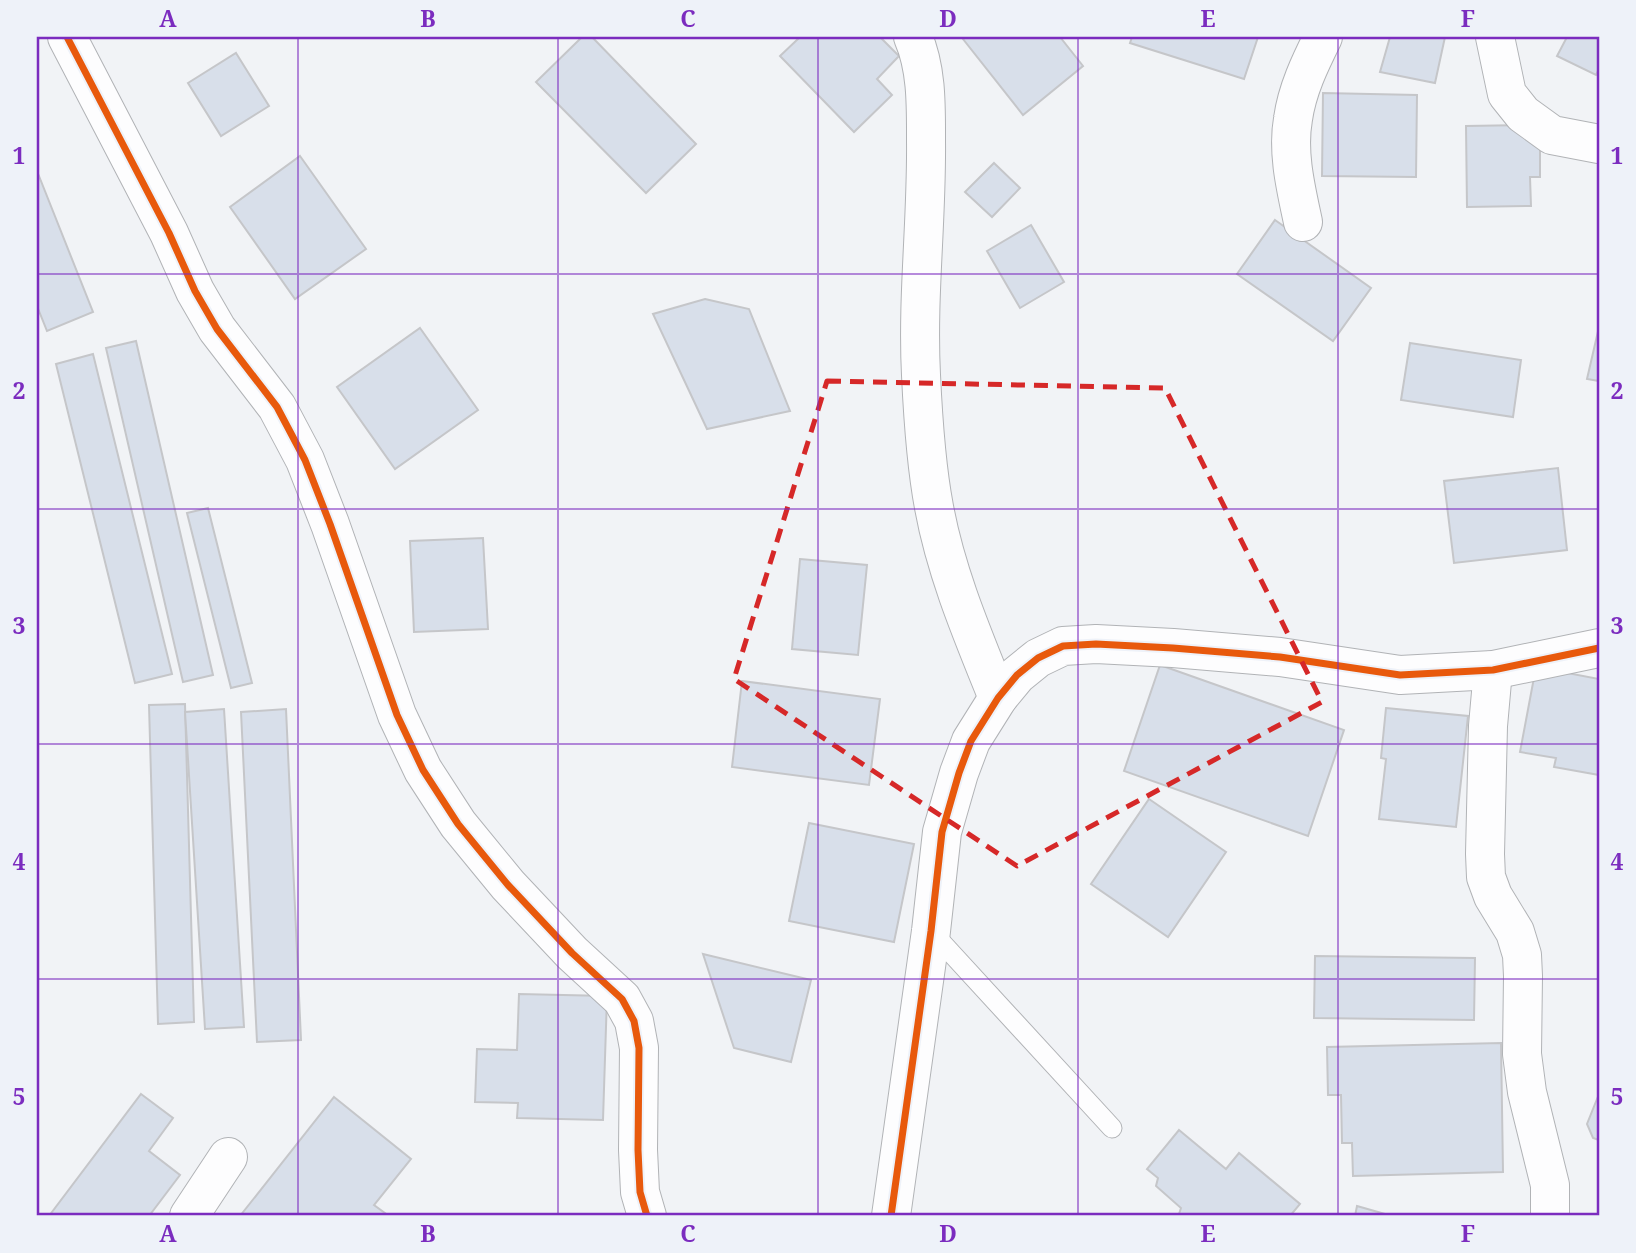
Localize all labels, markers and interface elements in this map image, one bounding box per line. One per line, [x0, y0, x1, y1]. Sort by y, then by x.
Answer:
text: A [159, 2, 177, 34]
text: B [420, 2, 436, 34]
text: C [680, 2, 696, 34]
text: D [939, 2, 957, 34]
text: E [1200, 2, 1216, 34]
text: F [1461, 2, 1475, 34]
text: 1 [13, 139, 26, 171]
text: 1 [1611, 139, 1624, 171]
text: 2 [13, 374, 26, 406]
text: 2 [1611, 374, 1624, 406]
text: 3 [13, 609, 26, 641]
text: 3 [1611, 609, 1624, 641]
text: 4 [13, 845, 26, 877]
text: 4 [1611, 845, 1624, 877]
text: 5 [13, 1080, 26, 1112]
text: 5 [1611, 1080, 1624, 1112]
text: A [159, 1217, 177, 1249]
text: B [420, 1217, 436, 1249]
text: C [680, 1217, 696, 1249]
text: D [939, 1217, 957, 1249]
text: E [1200, 1217, 1216, 1249]
text: F [1461, 1217, 1475, 1249]

